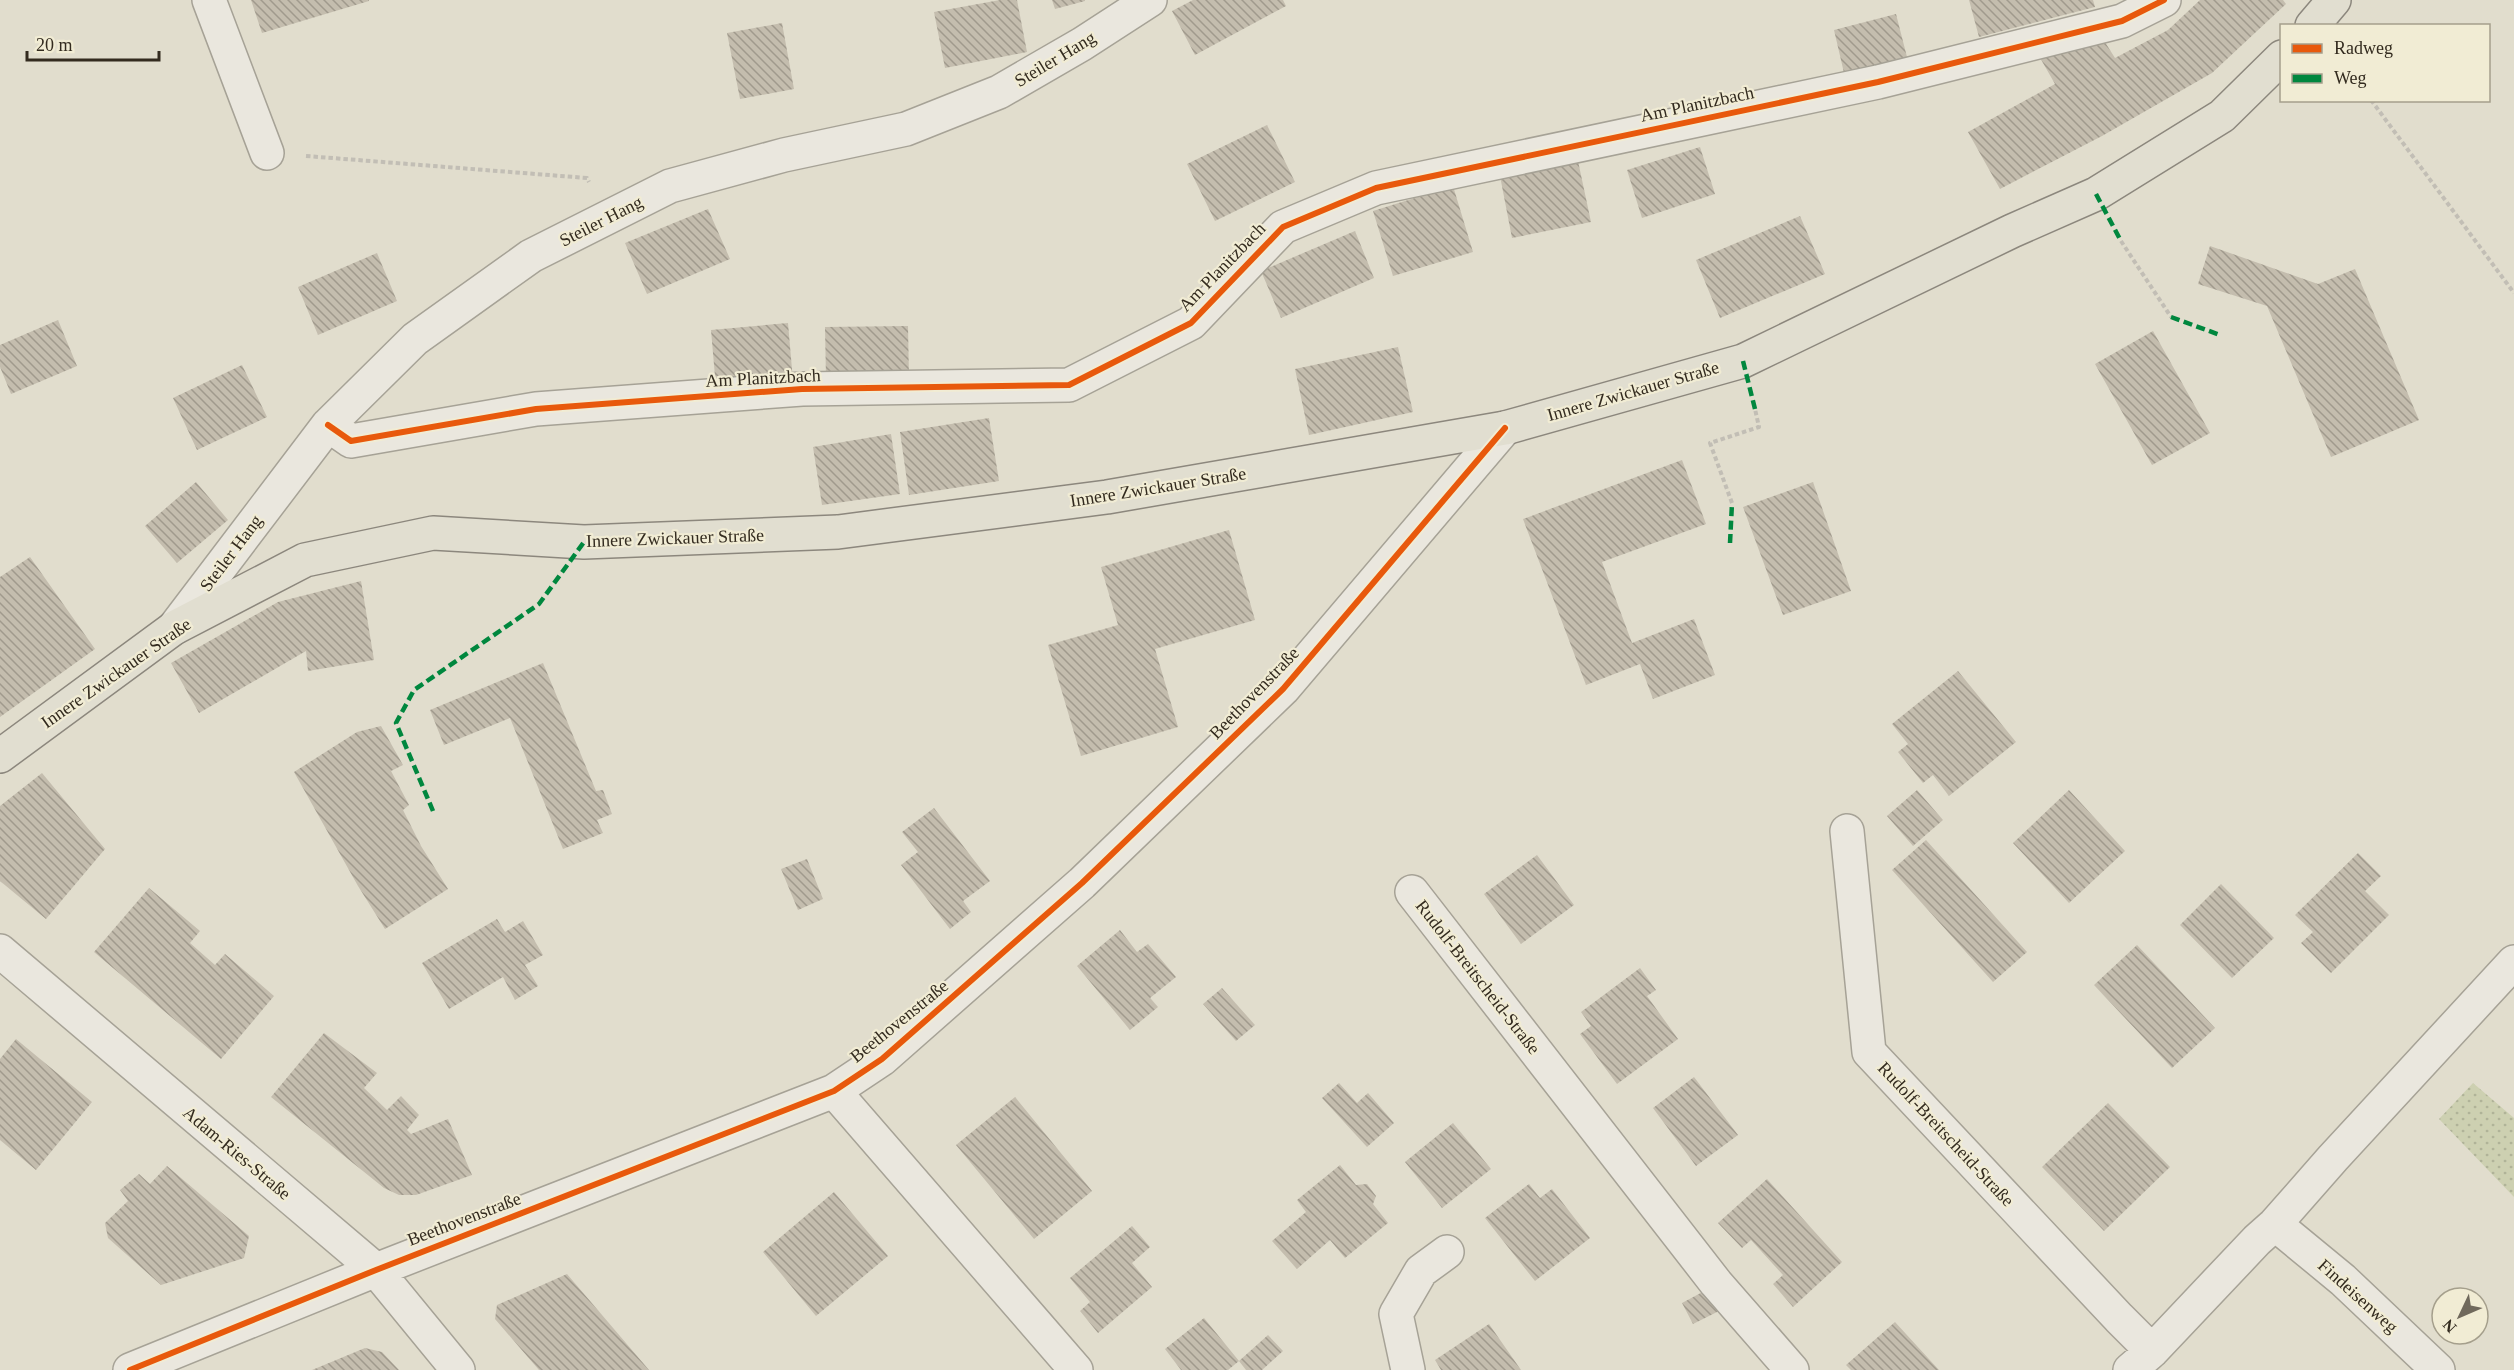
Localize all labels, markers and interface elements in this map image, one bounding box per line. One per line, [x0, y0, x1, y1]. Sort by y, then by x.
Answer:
scale bar [27, 24, 159, 62]
legend [2280, 24, 2490, 102]
street label: Steiler Hang [1011, 27, 1099, 91]
text: 20 m [36, 35, 73, 55]
text: Radweg [2334, 38, 2393, 58]
text: Weg [2334, 68, 2367, 88]
street label: Am Planitzbach [1638, 82, 1756, 126]
street label: Steiler Hang [556, 192, 646, 250]
street label: Am Planitzbach [1175, 219, 1269, 315]
street label: Innere Zwickauer Straße [1545, 357, 1721, 425]
street label: Am Planitzbach [705, 365, 821, 391]
street label: Innere Zwickauer Straße [1069, 463, 1247, 511]
street label: Steiler Hang [196, 511, 266, 595]
street label: Innere Zwickauer Straße [586, 525, 764, 551]
street label: Innere Zwickauer Straße [37, 614, 195, 732]
street label: Beethovenstraße [1205, 643, 1303, 743]
street label: Rudolf-Breitscheid-Straße [1412, 896, 1544, 1058]
street label: Beethovenstraße [846, 975, 952, 1067]
street label: Rudolf-Breitscheid-Straße [1874, 1058, 2018, 1210]
street label: Adam-Ries-Straße [179, 1102, 295, 1204]
street label: Beethovenstraße [404, 1188, 524, 1250]
street label: Findeisenweg [2314, 1255, 2402, 1337]
north arrow [2430, 1286, 2490, 1346]
text: N [2439, 1316, 2460, 1336]

